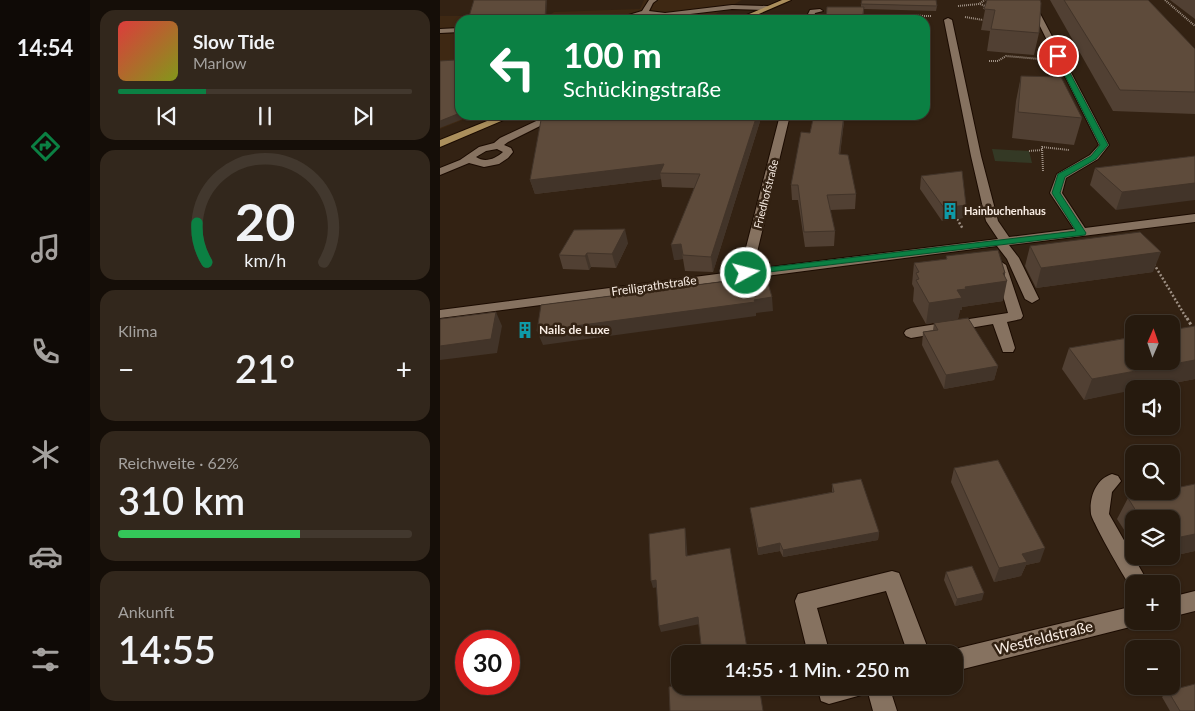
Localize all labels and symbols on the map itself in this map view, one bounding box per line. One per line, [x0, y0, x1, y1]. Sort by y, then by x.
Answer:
pin [1037, 35, 1079, 77]
street label: Friedhofstraße [751, 158, 780, 230]
building icon: Hainbuchenhaus [940, 201, 960, 221]
place label: Hainbuchenhaus [964, 204, 1046, 217]
position arrow [719, 246, 771, 298]
street label: Freiligrathstraße [610, 272, 697, 299]
north arrow [1125, 315, 1180, 370]
building icon: Nails de Luxe [515, 320, 535, 340]
place label: Nails de Luxe [539, 322, 610, 337]
street label: Westfeldstraße [993, 616, 1095, 658]
speed limit sign: 30 [455, 630, 520, 695]

